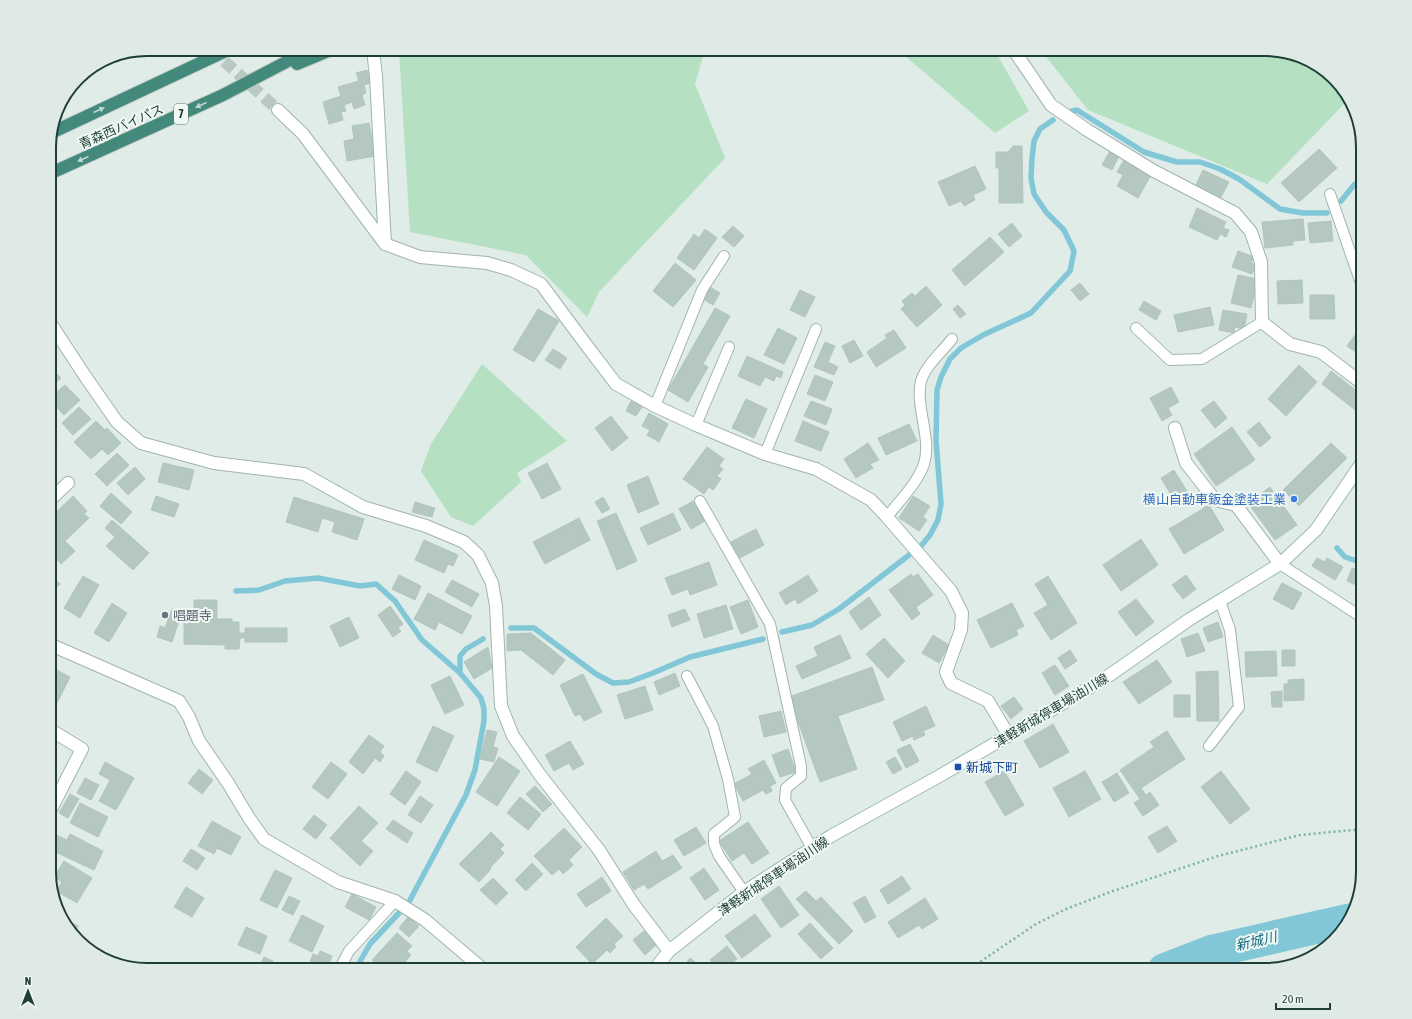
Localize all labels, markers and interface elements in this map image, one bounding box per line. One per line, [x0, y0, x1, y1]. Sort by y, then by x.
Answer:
street label: 青森西バイパス [77, 101, 166, 152]
one-way arrow [196, 102, 207, 108]
road number: 7 [174, 104, 188, 124]
one-way arrow [94, 107, 105, 113]
one-way arrow [77, 155, 89, 162]
place label: 横山自動車鈑金塗装工業 [1143, 492, 1286, 507]
marker: 横山自動車鈑金塗装工業 [1289, 494, 1299, 504]
place label: 唱題寺 [173, 608, 212, 623]
marker: 唱題寺 [160, 610, 170, 620]
street label: 津軽新城停車場油川線 [992, 671, 1111, 750]
place label: 新城下町 [966, 760, 1018, 775]
marker: 新城下町 [953, 762, 963, 772]
street label: 津軽新城停車場油川線 [715, 834, 831, 919]
water label: 新城川 [1234, 928, 1280, 954]
north arrow [8, 971, 48, 1011]
text: N [25, 975, 31, 987]
scale bar [1276, 985, 1330, 1011]
text: 20 m [1282, 992, 1304, 1006]

